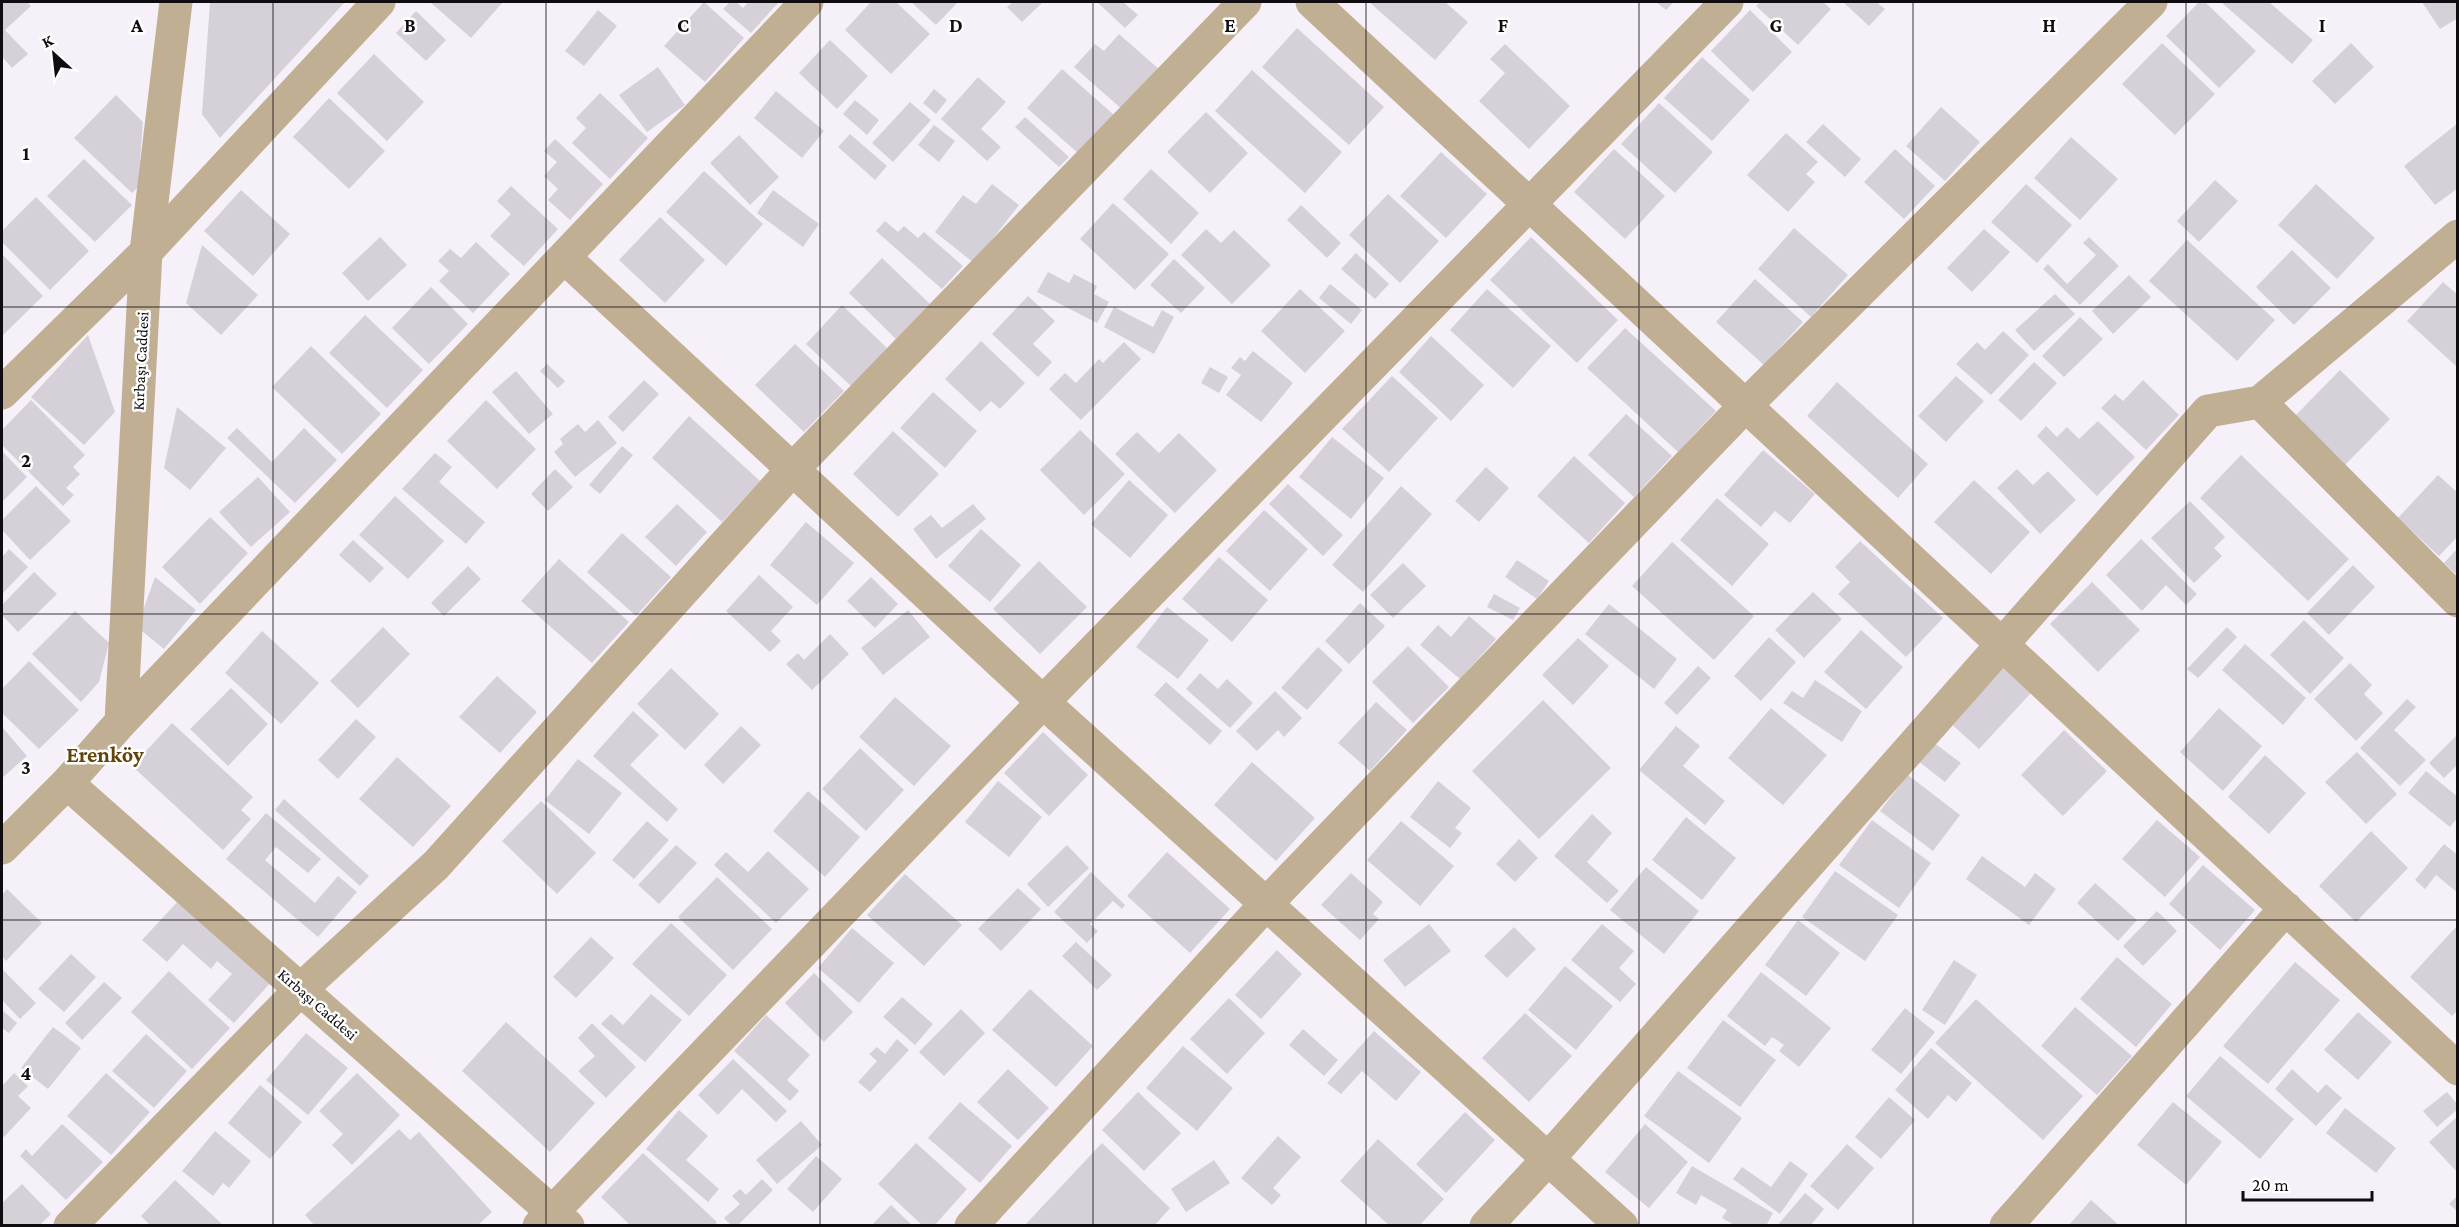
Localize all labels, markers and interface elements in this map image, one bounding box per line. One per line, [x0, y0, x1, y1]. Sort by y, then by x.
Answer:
text: A [130, 14, 144, 36]
text: B [404, 14, 416, 36]
text: C [677, 14, 689, 36]
text: D [949, 14, 963, 36]
text: E [1224, 14, 1236, 36]
text: F [1498, 14, 1509, 36]
text: G [1770, 14, 1783, 36]
text: H [2042, 14, 2056, 36]
text: I [2319, 14, 2326, 36]
north arrow [24, 24, 84, 84]
text: K [39, 31, 57, 51]
text: 1 [22, 142, 30, 164]
street label: Kırbaşı Caddesi [129, 311, 153, 411]
text: 2 [21, 449, 31, 471]
district label: Erenköy [66, 742, 144, 767]
text: 3 [21, 756, 31, 778]
street label: Kırbaşı Caddesi [274, 965, 361, 1044]
text: 4 [21, 1062, 32, 1084]
scale bar [2243, 1164, 2372, 1202]
text: 20 m [2252, 1175, 2289, 1195]

